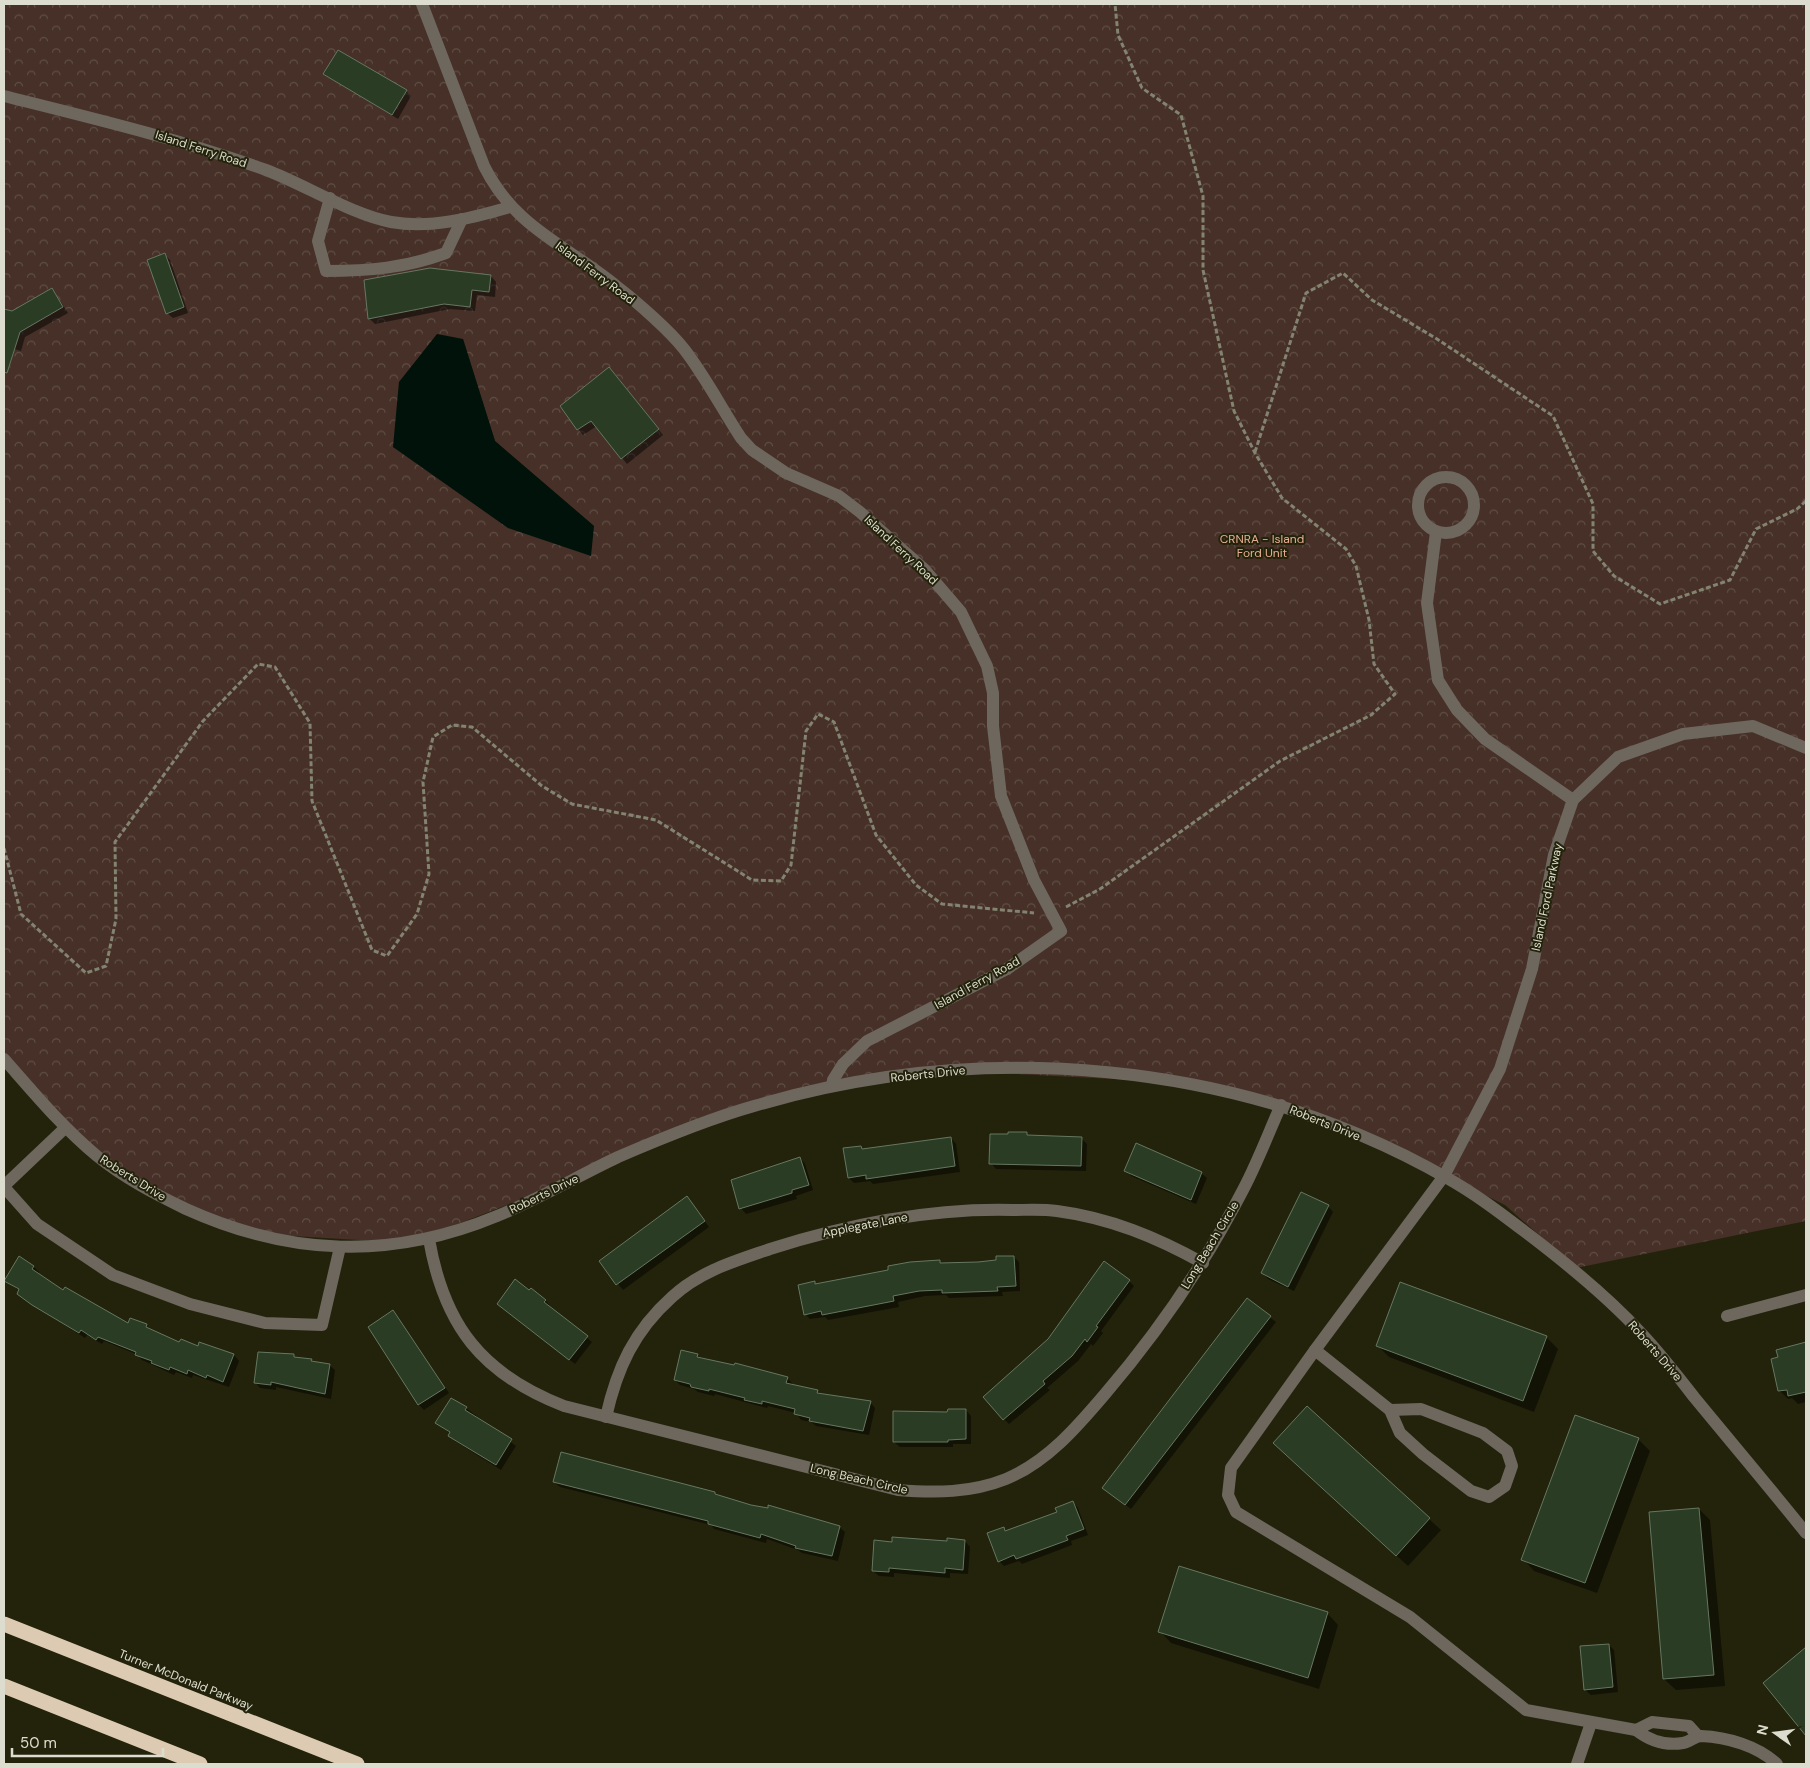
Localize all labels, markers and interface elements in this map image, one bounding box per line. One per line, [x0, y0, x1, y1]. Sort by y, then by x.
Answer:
street label: Island Ferry Road [153, 127, 249, 171]
street label: Island Ferry Road [552, 238, 638, 308]
street label: Island Ferry Road [861, 512, 941, 588]
park label: CRNRA - Island Ford Unit [1220, 531, 1304, 561]
street label: Island Ford Parkway [1528, 841, 1566, 952]
street label: Island Ferry Road [931, 953, 1023, 1013]
street label: Roberts Drive [890, 1062, 966, 1086]
street label: Roberts Drive [1287, 1102, 1363, 1145]
street label: Roberts Drive [97, 1151, 169, 1205]
street label: Roberts Drive [507, 1170, 581, 1218]
street label: Long Beach Circle [1178, 1198, 1243, 1292]
street label: Applegate Lane [821, 1209, 909, 1241]
street label: Roberts Drive [1624, 1317, 1686, 1385]
street label: Long Beach Circle [809, 1460, 909, 1498]
street label: Turner McDonald Parkway [116, 1646, 256, 1714]
north arrow [1750, 1708, 1800, 1758]
text: N [1752, 1723, 1772, 1737]
scale bar [12, 1726, 164, 1758]
text: 50 m [20, 1733, 57, 1753]

